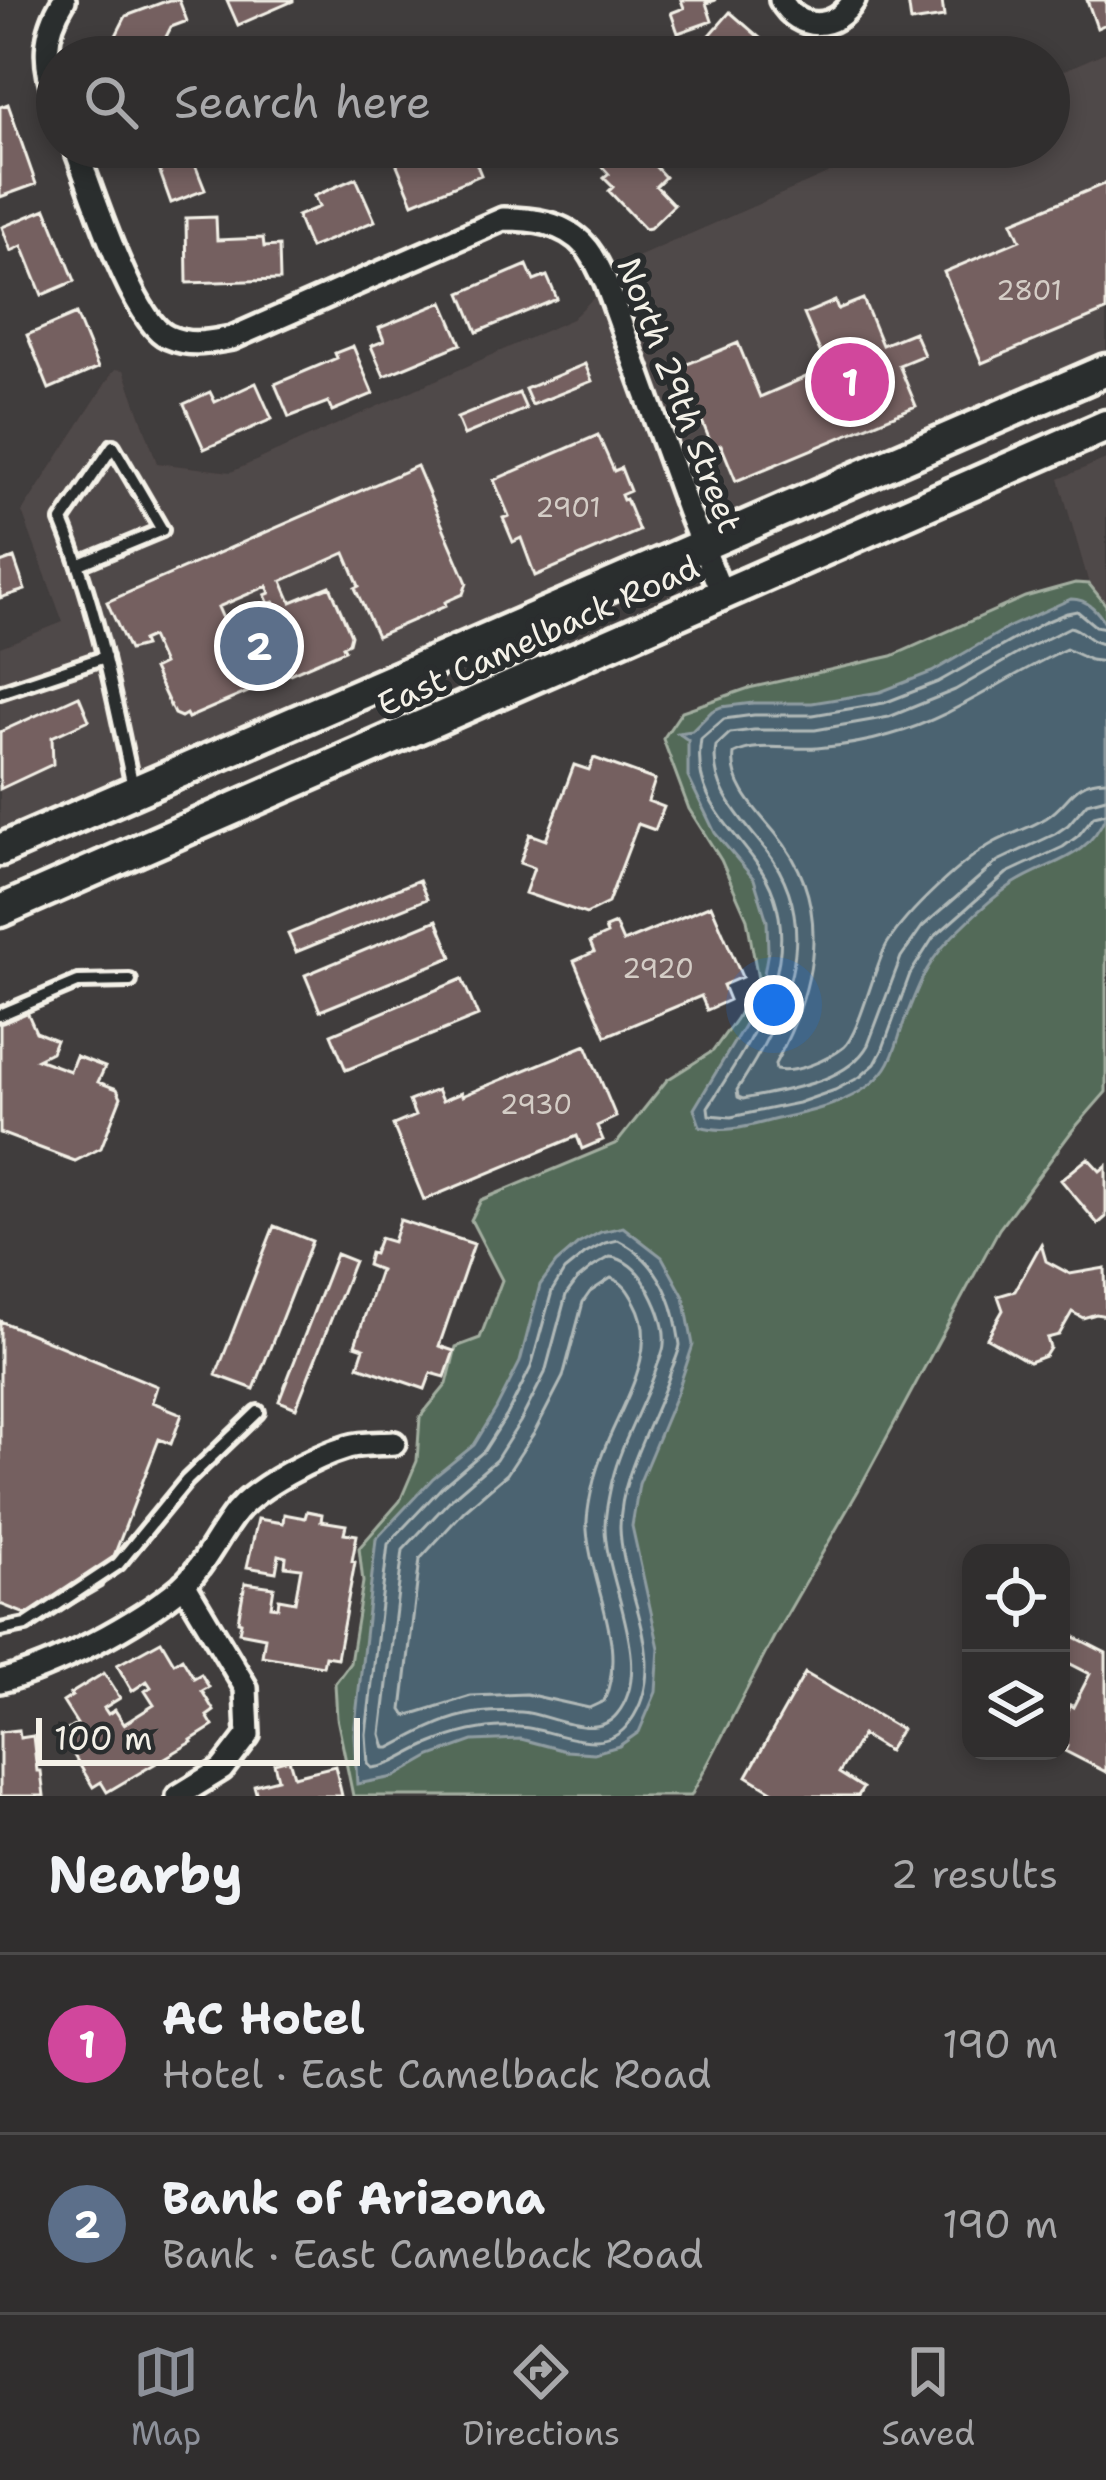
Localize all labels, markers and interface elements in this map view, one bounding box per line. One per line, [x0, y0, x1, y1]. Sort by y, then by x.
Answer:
search box [36, 36, 1070, 168]
icon: search [78, 69, 144, 135]
text: Search here [174, 72, 431, 132]
street label: North 29th Street [606, 251, 753, 539]
house number: 2801 [996, 272, 1062, 309]
pin: 1 [811, 337, 889, 427]
house number: 2901 [535, 489, 601, 526]
street label: East Camelback Road [370, 544, 706, 727]
pin: 2 [220, 601, 298, 691]
house number: 2920 [622, 950, 694, 987]
your location [744, 975, 804, 1035]
house number: 2930 [500, 1086, 572, 1123]
map controls [962, 1544, 1070, 1760]
button: locate [962, 1544, 1070, 1652]
button: layers [962, 1652, 1070, 1760]
scale bar [36, 1712, 360, 1765]
text: 100 m [54, 1716, 153, 1761]
text: Nearby [48, 1840, 243, 1908]
text: 2 results [891, 1848, 1058, 1900]
text: AC Hotel [162, 1988, 365, 2048]
text: 1 [78, 2018, 96, 2070]
text: 190 m [942, 2018, 1058, 2070]
text: Hotel · East Camelback Road [162, 2048, 711, 2100]
text: Bank of Arizona [162, 2168, 545, 2228]
text: 2 [73, 2198, 101, 2250]
text: 190 m [942, 2198, 1058, 2250]
text: Bank · East Camelback Road [162, 2228, 704, 2280]
tab: Map [131, 2339, 201, 2456]
tab: Directions [463, 2339, 620, 2456]
tab: Saved [882, 2339, 975, 2456]

